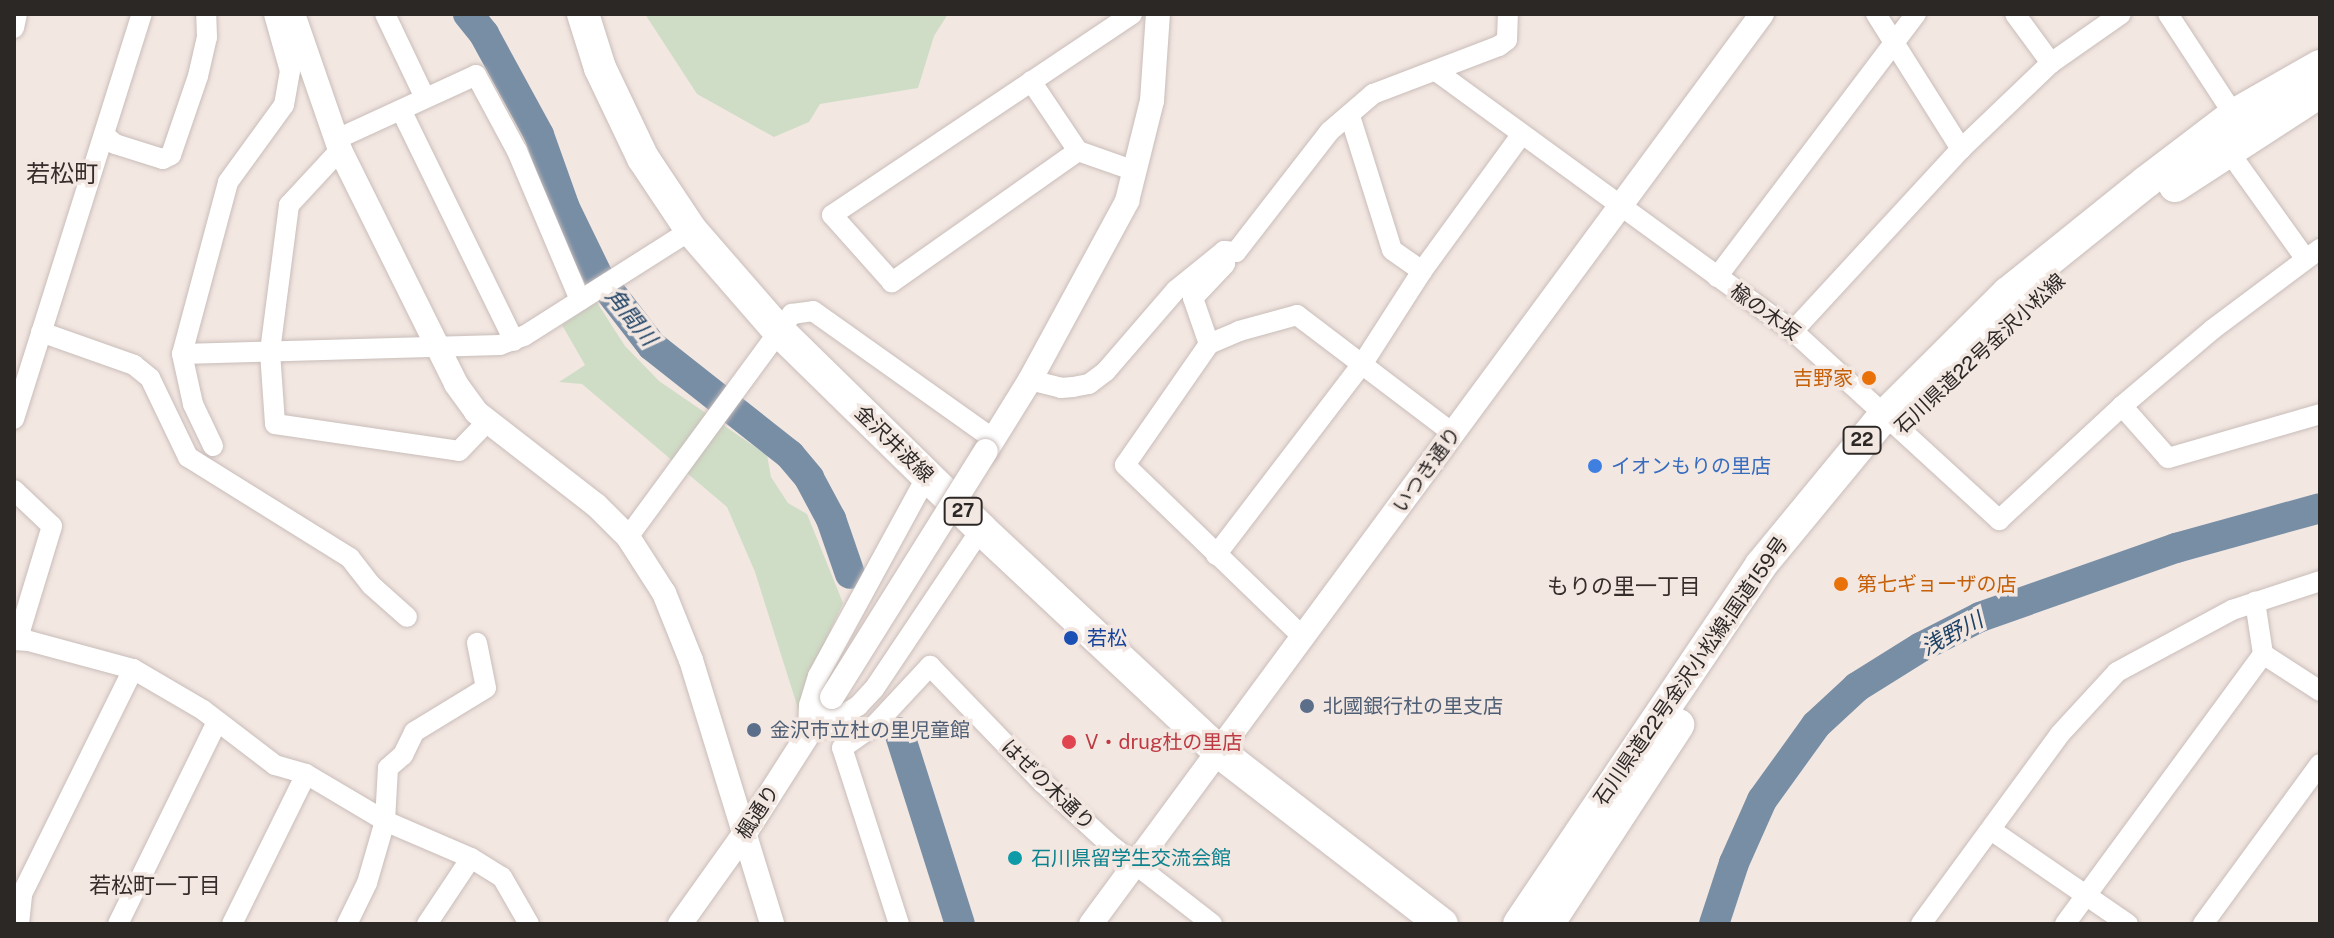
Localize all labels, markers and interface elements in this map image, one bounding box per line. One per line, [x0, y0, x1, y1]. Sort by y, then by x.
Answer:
district label: 若松町 [26, 160, 98, 188]
street label: 石川県道22号金沢小松線 [1890, 269, 2070, 439]
street label: 楡の木坂 [1726, 279, 1804, 345]
water label: 角間川 [600, 283, 662, 351]
place label: 吉野家 [1793, 366, 1853, 390]
marker: 吉野家 [1860, 369, 1878, 387]
street label: 金沢井波線 [850, 401, 938, 487]
street label: いつき通り [1388, 422, 1466, 518]
road number: 22 [1842, 426, 1882, 454]
place label: イオンもりの里店 [1611, 454, 1771, 478]
marker: イオンもりの里店 [1586, 457, 1604, 475]
road number: 27 [943, 497, 983, 525]
street label: 石川県道22号金沢小松線;国道159号 [1589, 532, 1793, 810]
place label: 第七ギョーザの店 [1857, 572, 2017, 596]
district label: もりの里一丁目 [1547, 574, 1701, 600]
marker: 第七ギョーザの店 [1832, 575, 1850, 593]
water label: 浅野川 [1917, 607, 1987, 661]
place label: 若松 [1087, 626, 1127, 650]
marker: 若松 [1062, 629, 1080, 647]
place label: 北國銀行杜の里支店 [1323, 694, 1503, 718]
marker: 北國銀行杜の里支店 [1298, 697, 1316, 715]
place label: 金沢市立杜の里児童館 [770, 718, 970, 742]
marker: 金沢市立杜の里児童館 [745, 721, 763, 739]
place label: V・drug杜の里店 [1085, 730, 1242, 754]
marker: V・drug杜の里店 [1060, 733, 1078, 751]
street label: はぜの木通り [997, 735, 1099, 835]
street label: 楓通り [732, 780, 784, 844]
place label: 石川県留学生交流会館 [1031, 846, 1231, 870]
marker: 石川県留学生交流会館 [1006, 849, 1024, 867]
district label: 若松町一丁目 [89, 873, 221, 899]

